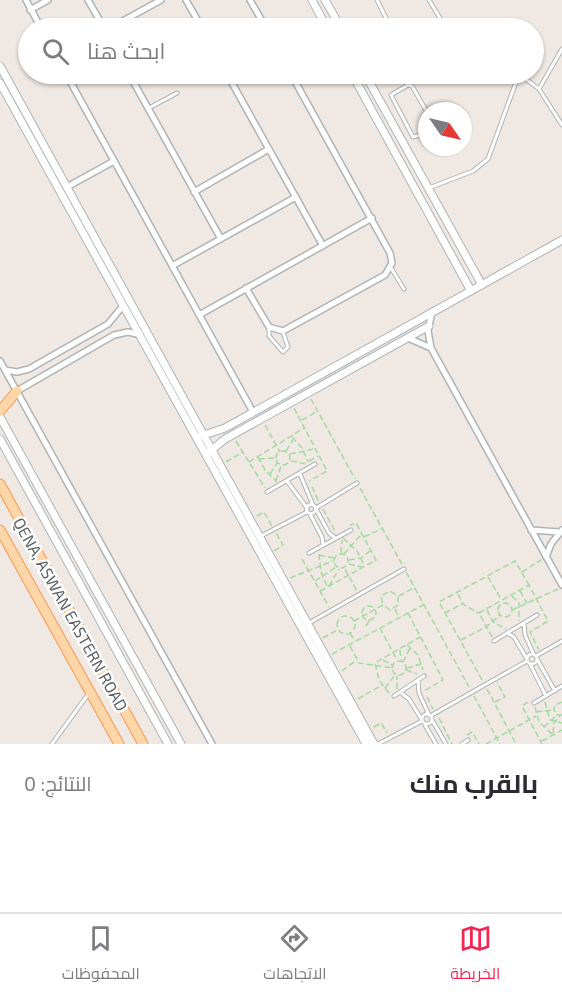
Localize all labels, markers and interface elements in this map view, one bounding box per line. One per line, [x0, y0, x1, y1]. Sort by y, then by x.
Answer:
search box [18, 18, 544, 84]
icon: search [39, 35, 72, 68]
text: ابحث هنا [87, 37, 165, 63]
north arrow [418, 102, 472, 156]
street label: QENA, ASWAN EASTERN ROAD [9, 514, 132, 715]
text: بالقرب منك [410, 767, 538, 798]
text: النتائج: 0 [24, 771, 92, 795]
tab: المحفوظات [62, 922, 140, 988]
tab: الاتجاهات [263, 922, 327, 988]
tab: الخريطة [450, 922, 500, 988]

